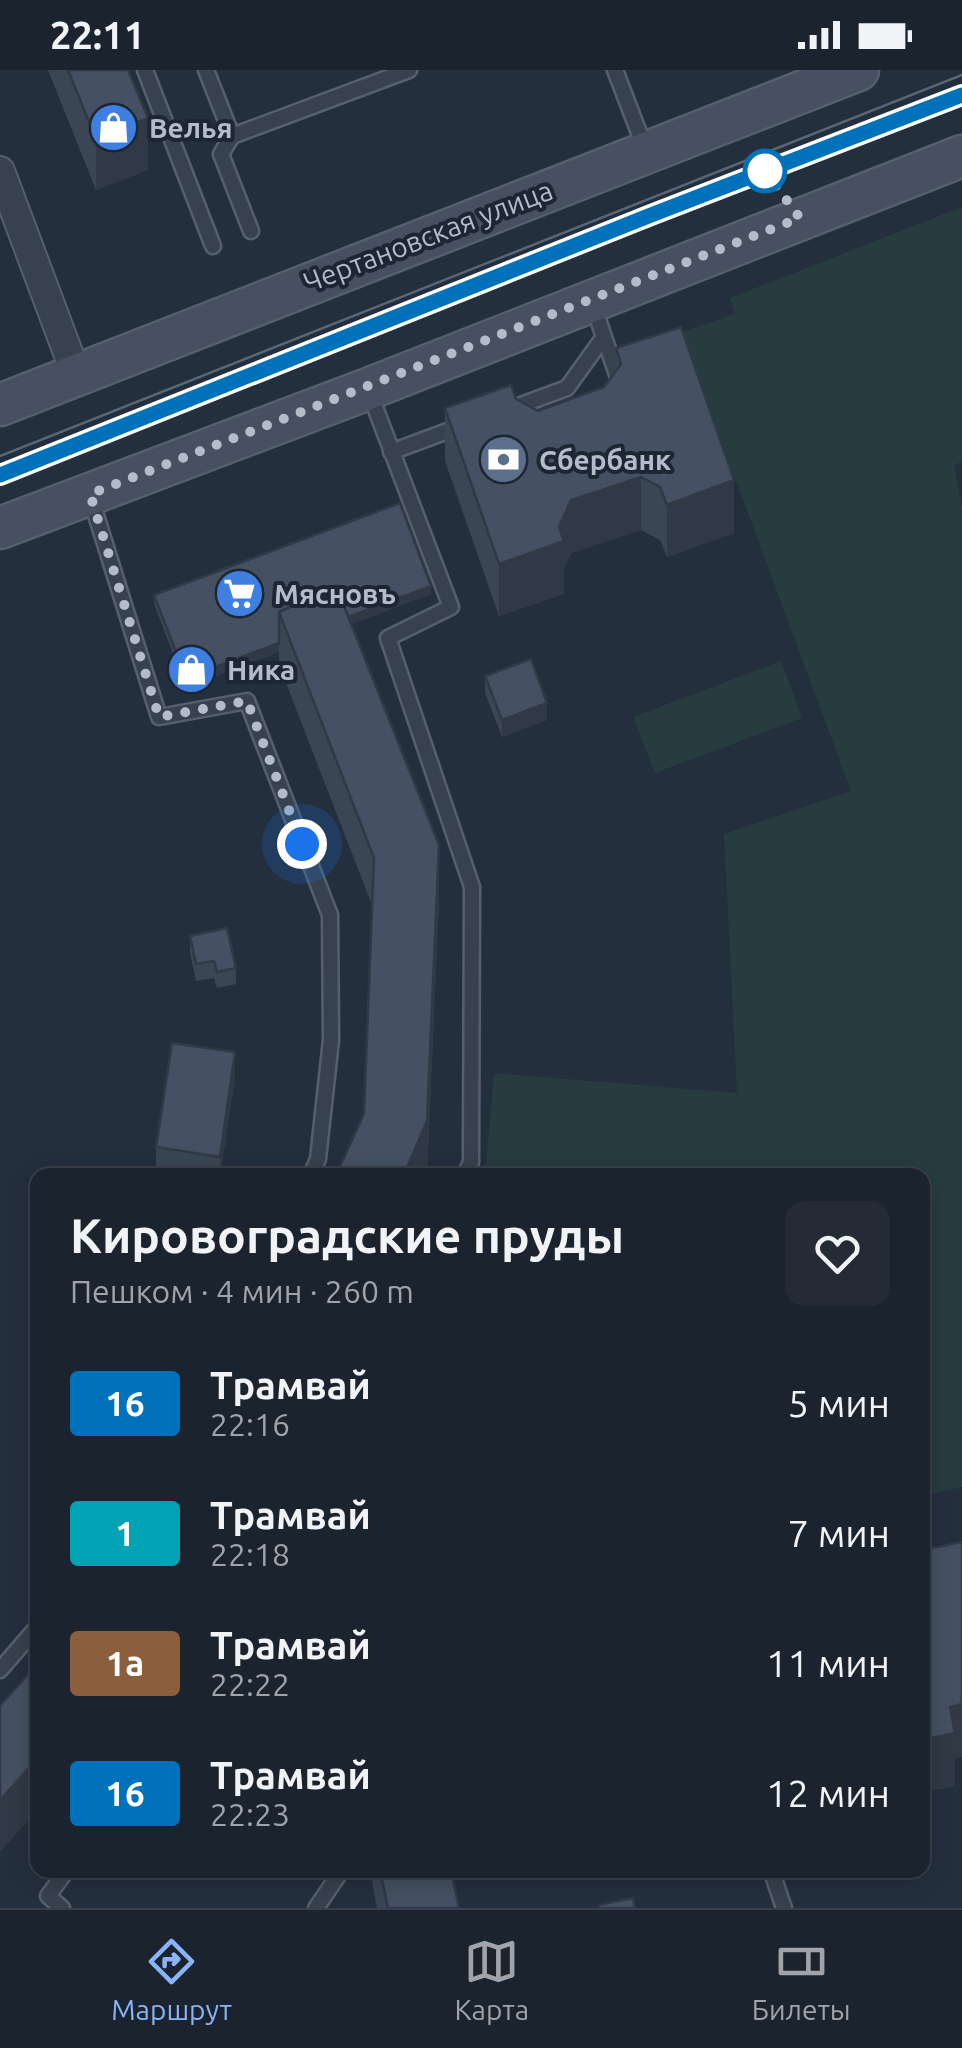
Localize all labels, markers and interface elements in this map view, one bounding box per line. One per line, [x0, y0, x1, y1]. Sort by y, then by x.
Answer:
text: 22:11 [50, 14, 145, 56]
shop icon: Велья [88, 102, 140, 154]
place label: Велья [149, 112, 233, 143]
unlabelled marker [744, 150, 786, 192]
street label: Чертановская улица [299, 174, 557, 297]
bank icon: Сбербанк [478, 434, 530, 486]
place label: Сбербанк [539, 444, 671, 475]
supermarket icon: Мясновъ [213, 568, 265, 620]
place label: Мясновъ [274, 578, 396, 609]
shop icon: Ника [166, 644, 218, 696]
place label: Ника [227, 654, 295, 685]
your location [277, 819, 327, 869]
button: heart [785, 1201, 890, 1306]
text: Кировоградские пруды [70, 1208, 624, 1262]
text: Пешком · 4 мин · 260 m [70, 1273, 414, 1309]
text: Трамвай [210, 1364, 371, 1406]
text: 5 мин [788, 1382, 890, 1424]
text: 16 [105, 1383, 145, 1423]
text: 22:16 [210, 1406, 290, 1442]
text: Трамвай [210, 1494, 371, 1536]
text: 7 мин [788, 1512, 890, 1554]
text: 1 [115, 1513, 135, 1553]
text: 22:18 [210, 1536, 290, 1572]
text: Трамвай [210, 1624, 371, 1666]
text: 11 мин [766, 1642, 890, 1684]
text: 1а [106, 1643, 144, 1683]
text: 22:22 [210, 1666, 290, 1702]
text: Трамвай [210, 1754, 371, 1796]
text: 12 мин [766, 1772, 890, 1814]
text: 16 [105, 1773, 145, 1813]
text: 22:23 [210, 1796, 290, 1832]
tab: Маршрут [111, 1934, 232, 2025]
tab: Карта [455, 1934, 529, 2025]
tab: Билеты [752, 1934, 851, 2025]

